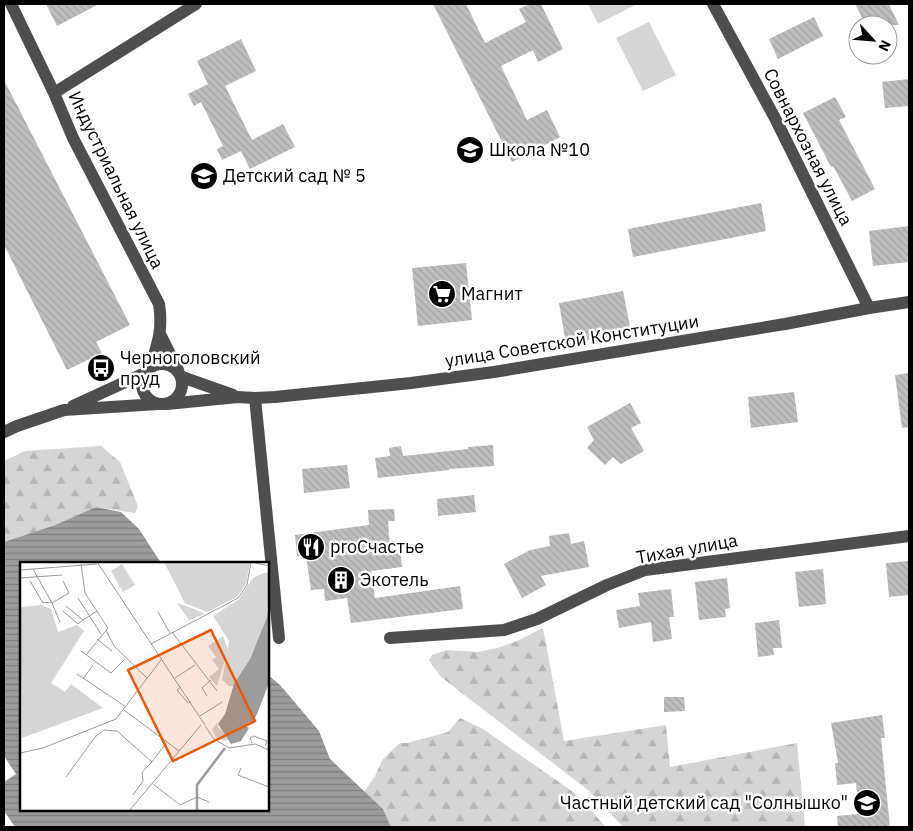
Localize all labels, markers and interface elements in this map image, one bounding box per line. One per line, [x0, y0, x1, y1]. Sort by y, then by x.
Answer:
north arrow [848, 15, 898, 65]
text: N [874, 37, 895, 54]
street label: Совнархозная улица [759, 64, 858, 230]
street label: Индустриальная улица [63, 87, 170, 273]
school or university icon: Школа №10 [455, 135, 485, 165]
place label: Школа №10 [489, 138, 590, 161]
school or university icon: Детский сад № 5 [189, 161, 219, 191]
place label: Детский сад № 5 [223, 164, 366, 187]
supermarket icon: Магнит [427, 279, 457, 309]
place label: Магнит [461, 282, 523, 305]
street label: улица Советской Конституции [443, 309, 701, 372]
place label: Черноголовский пруд [120, 346, 261, 390]
bus stop icon: Черноголовский пруд [86, 353, 116, 383]
street label: Тихая улица [634, 528, 740, 569]
restaurant icon: proСчастье [296, 532, 326, 562]
place label: proСчастье [330, 535, 424, 558]
inset map [20, 562, 269, 811]
building icon: Экотель [326, 565, 356, 595]
place label: Экотель [360, 568, 429, 591]
school or university icon: Частный детский сад "Солнышко" [852, 788, 882, 818]
place label: Частный детский сад "Солнышко" [560, 791, 848, 814]

